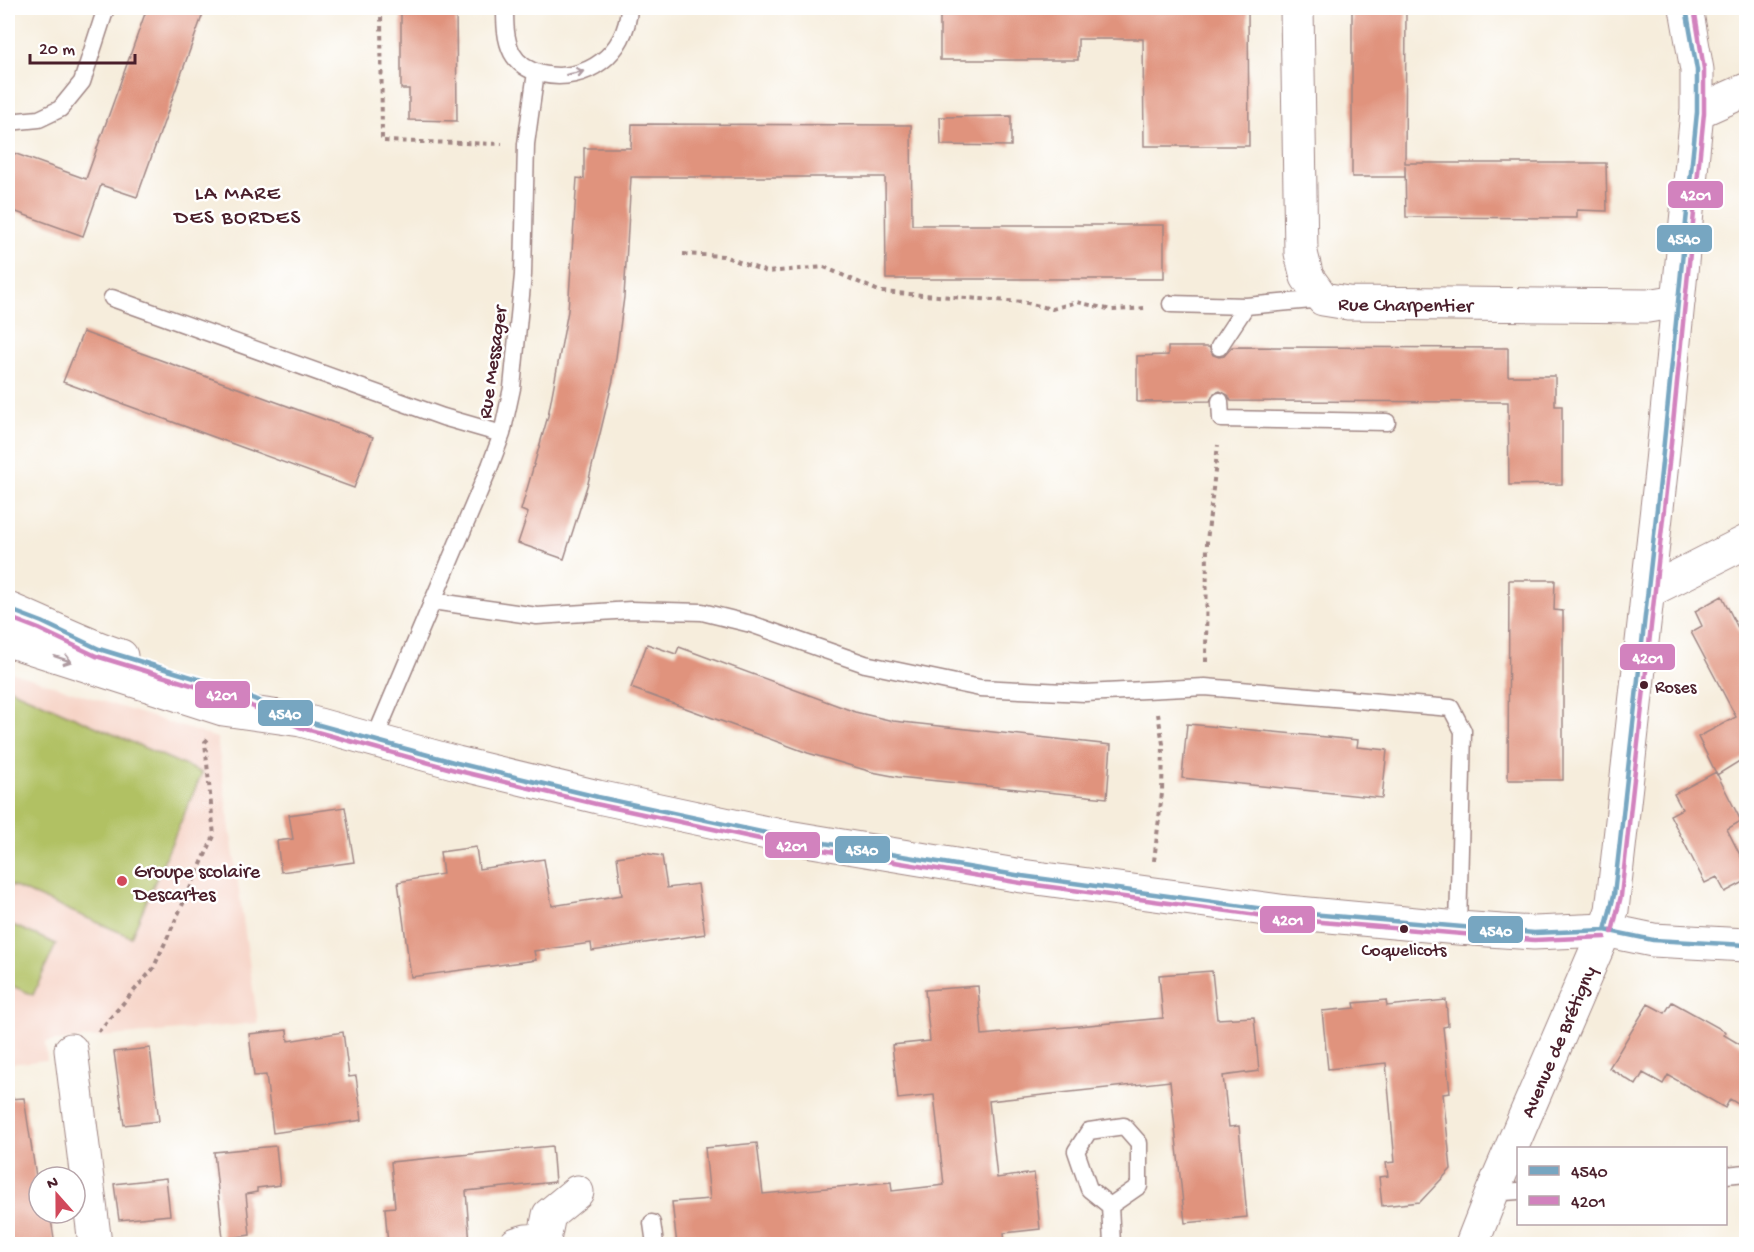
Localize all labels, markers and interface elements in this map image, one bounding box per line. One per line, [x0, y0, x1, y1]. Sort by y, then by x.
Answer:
scale bar [30, 27, 135, 65]
text: 20 m [39, 40, 75, 61]
one-way arrow [564, 67, 584, 78]
line badge: 4201 [1667, 180, 1724, 209]
district label: LA MARE DES BORDES [172, 183, 302, 232]
text: 4201 [1680, 188, 1711, 207]
line badge: 4540 [1656, 224, 1713, 253]
text: 4540 [1667, 232, 1700, 251]
street label: Rue Charpentier [1336, 294, 1475, 319]
street label: Rue Messager [475, 303, 514, 420]
line badge: 4201 [1619, 643, 1676, 671]
text: 4201 [1632, 651, 1663, 670]
one-way arrow [53, 654, 72, 665]
place label: Roses [1655, 678, 1698, 699]
marker: Roses [1638, 679, 1650, 691]
line badge: 4201 [194, 680, 251, 709]
text: 4201 [206, 688, 237, 707]
line badge: 4540 [257, 699, 314, 727]
text: 4540 [268, 707, 301, 726]
line badge: 4201 [764, 831, 821, 859]
line badge: 4540 [834, 835, 891, 864]
text: 4201 [776, 839, 807, 858]
text: 4540 [845, 843, 878, 862]
place label: Groupe scolaire Descartes [132, 862, 261, 908]
marker: Groupe scolaire Descartes [115, 874, 129, 888]
line badge: 4201 [1259, 905, 1316, 934]
text: 4201 [1272, 913, 1303, 932]
line badge: 4540 [1467, 915, 1524, 944]
marker: Coquelicots [1398, 923, 1410, 935]
text: 4540 [1479, 924, 1512, 943]
place label: Coquelicots [1362, 941, 1448, 962]
street label: Avenue de Brétigny [1518, 963, 1603, 1122]
legend [1517, 1147, 1727, 1225]
text: 4540 [1571, 1163, 1608, 1184]
north arrow [27, 1165, 87, 1225]
text: N [45, 1173, 62, 1195]
text: 4201 [1571, 1193, 1606, 1214]

